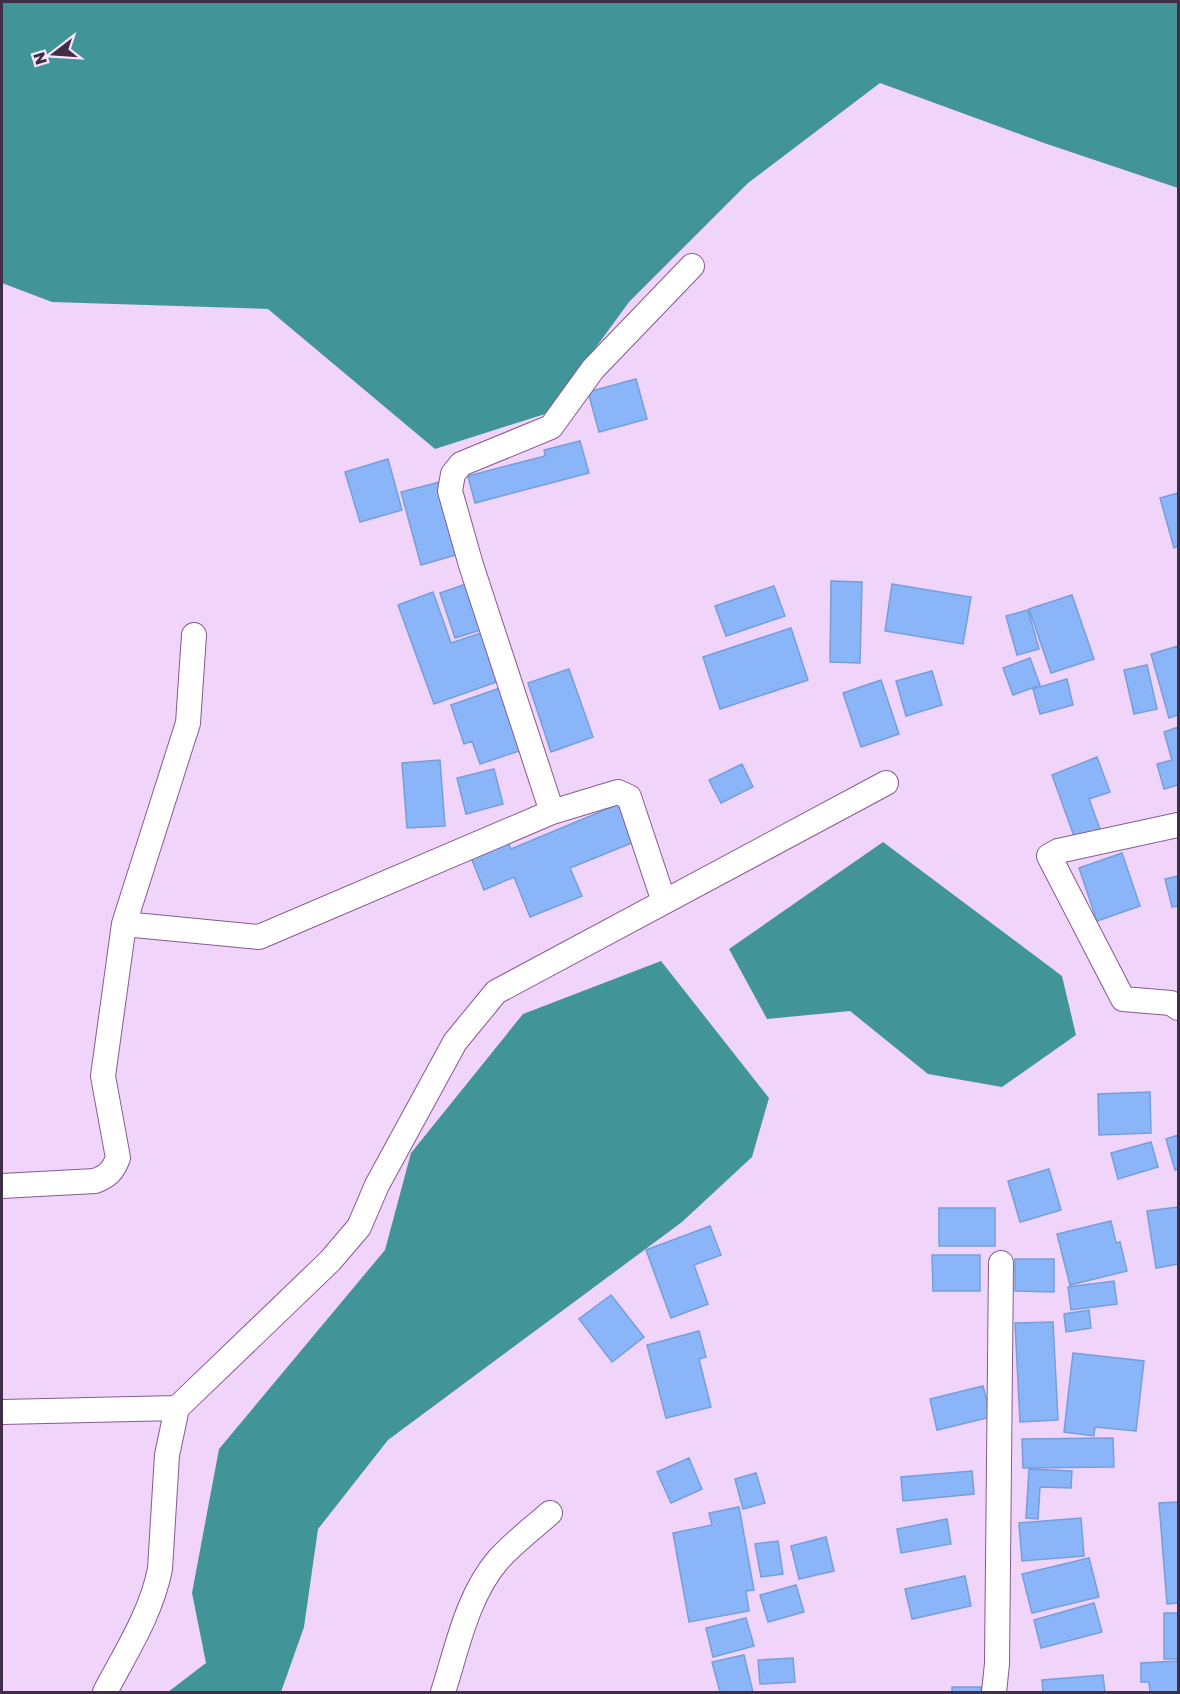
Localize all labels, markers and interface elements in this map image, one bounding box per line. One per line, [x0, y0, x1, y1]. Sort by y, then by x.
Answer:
north arrow [24, 24, 84, 84]
text: N [28, 50, 51, 67]

